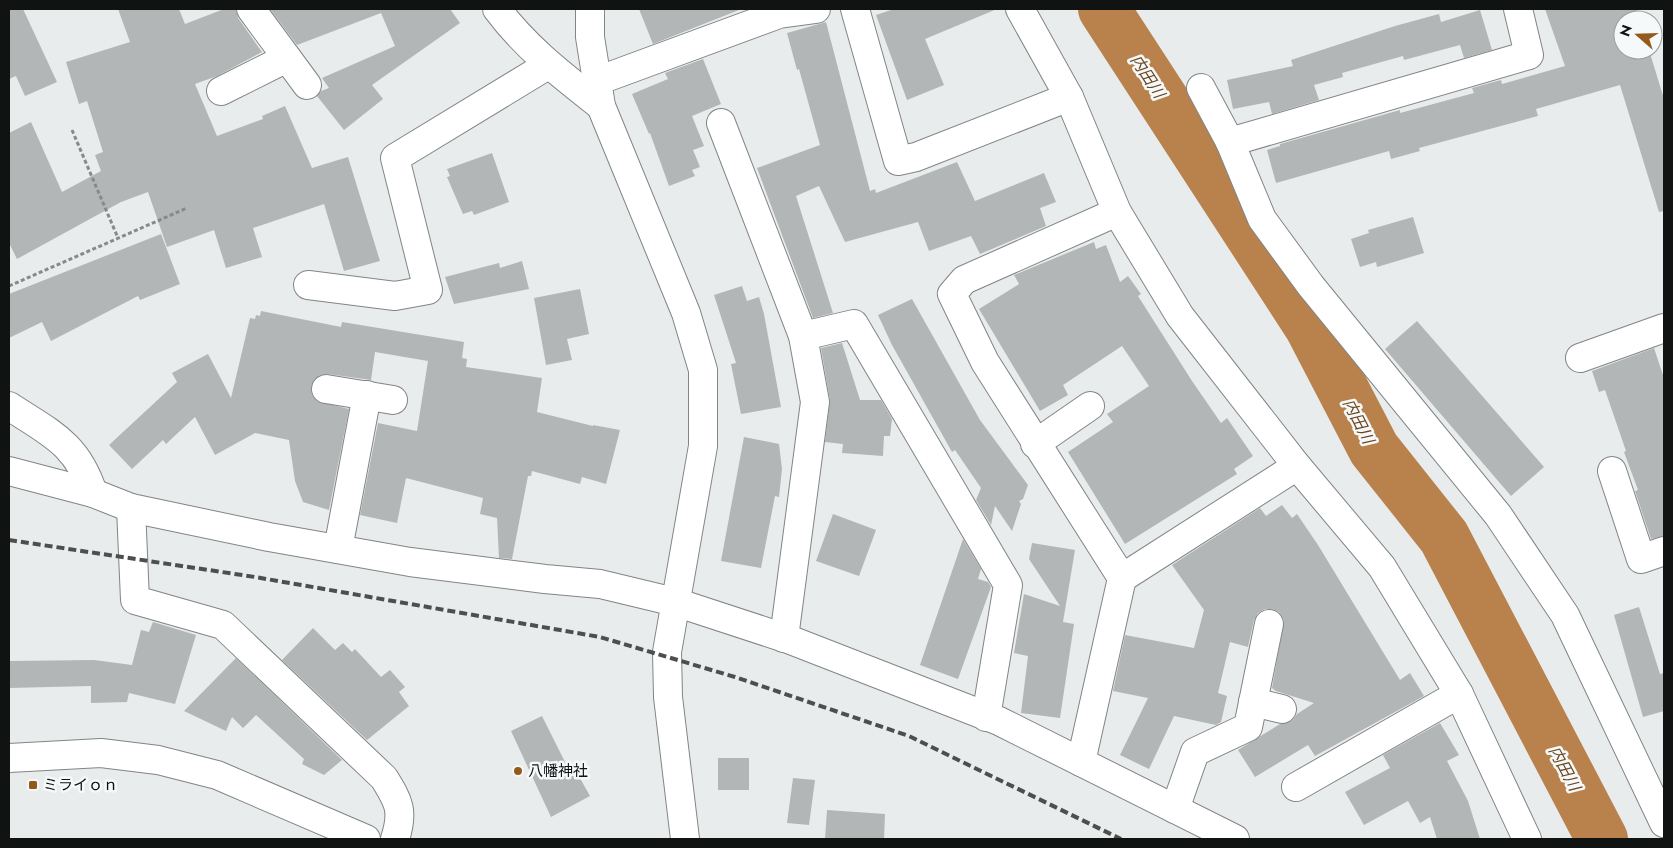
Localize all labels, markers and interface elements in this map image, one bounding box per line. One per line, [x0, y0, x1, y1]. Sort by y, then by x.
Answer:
north arrow [1613, 10, 1663, 60]
text: N [1614, 22, 1637, 39]
water label: 内田川 [1125, 50, 1171, 104]
water label: 内田川 [1337, 395, 1381, 450]
water label: 内田川 [1543, 742, 1587, 797]
place label: 八幡神社 [528, 760, 588, 782]
marker: 八幡神社 [512, 765, 524, 777]
place label: ミライｏｎ [43, 774, 118, 796]
marker: ミライｏｎ [27, 779, 39, 791]

